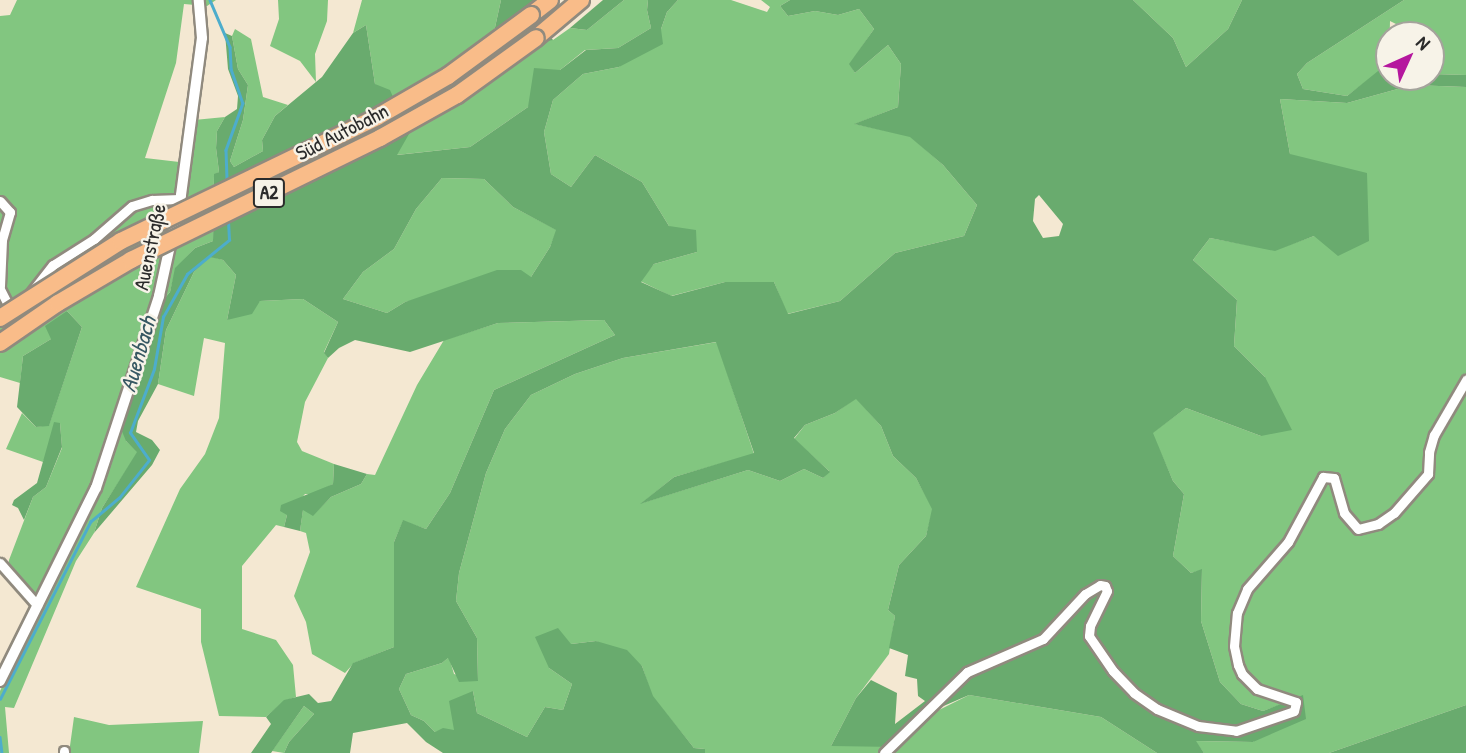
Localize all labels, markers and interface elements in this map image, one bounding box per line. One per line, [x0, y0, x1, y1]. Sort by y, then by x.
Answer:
north arrow [1375, 21, 1445, 91]
text: N [1411, 30, 1436, 55]
street label: Süd Autobahn [291, 98, 393, 166]
road number: A2 [252, 178, 286, 209]
street label: Auenstraße [129, 202, 171, 292]
water label: Auenbach [114, 313, 162, 395]

